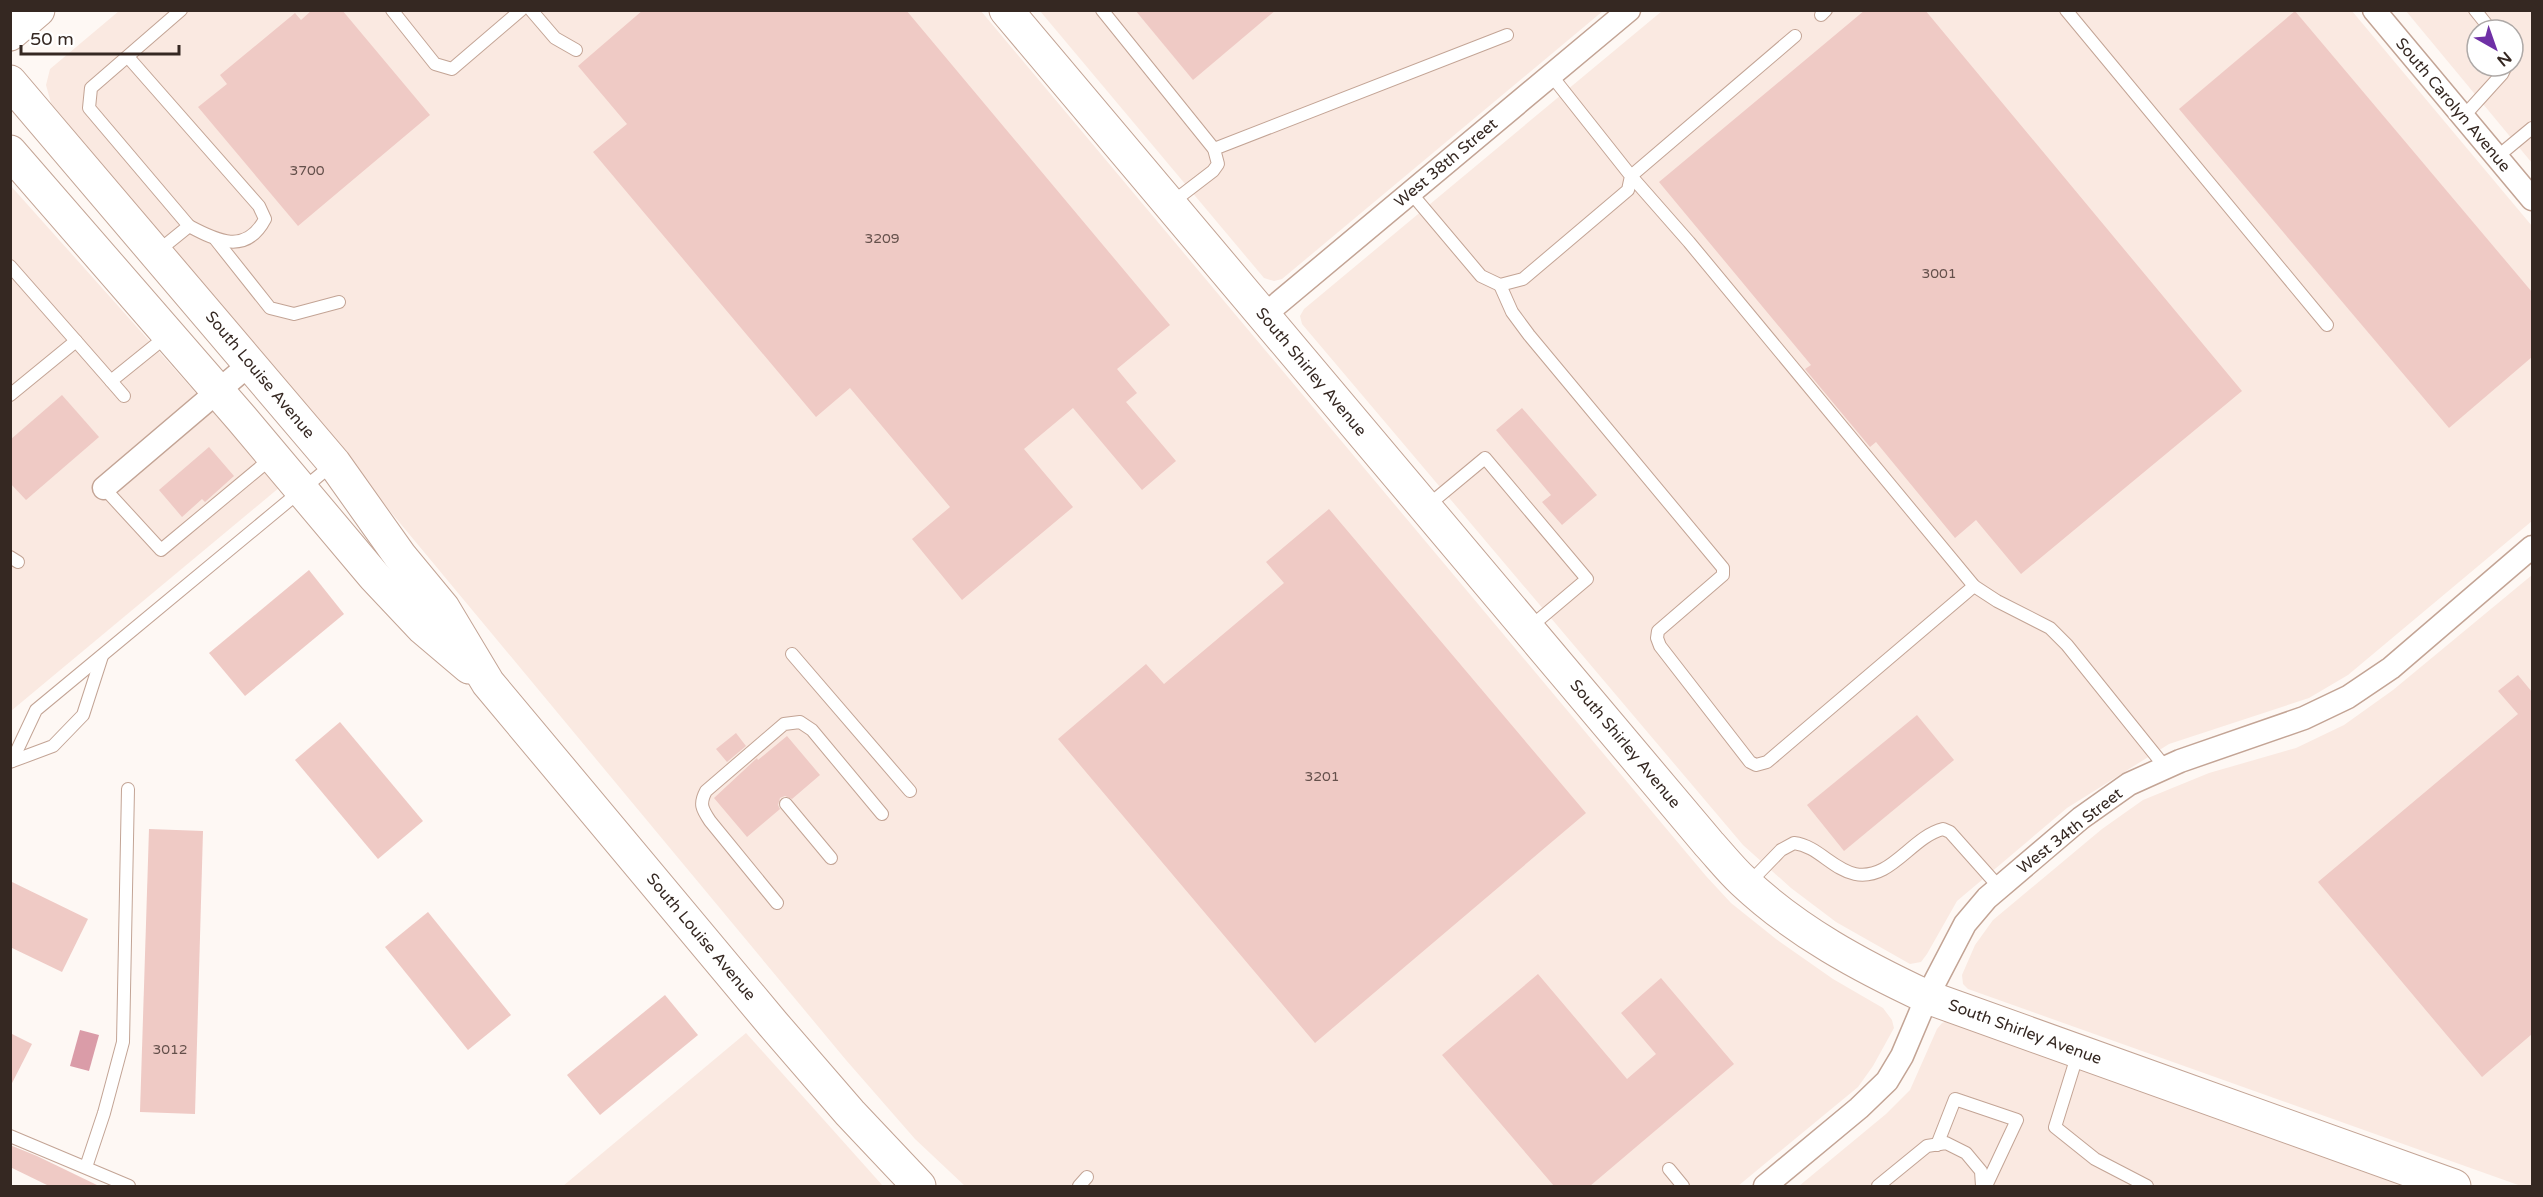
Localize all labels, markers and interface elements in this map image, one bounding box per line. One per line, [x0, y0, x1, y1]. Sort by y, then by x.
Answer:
scale bar [21, 18, 178, 56]
north arrow [2465, 18, 2525, 78]
text: 50 m [30, 28, 74, 50]
street label: South Carolyn Avenue [2391, 34, 2515, 176]
text: N [2493, 47, 2515, 71]
street label: West 38th Street [1390, 114, 1502, 212]
house number: 3700 [289, 162, 325, 179]
house number: 3209 [864, 230, 900, 247]
house number: 3001 [1921, 265, 1957, 282]
street label: South Shirley Avenue [1251, 304, 1371, 440]
street label: South Louise Avenue [201, 307, 319, 443]
street label: South Shirley Avenue [1565, 676, 1685, 812]
house number: 3201 [1304, 768, 1340, 785]
street label: West 34th Street [2013, 784, 2127, 878]
street label: South Louise Avenue [642, 869, 760, 1005]
street label: South Shirley Avenue [1946, 995, 2104, 1069]
house number: 3012 [152, 1041, 188, 1058]

